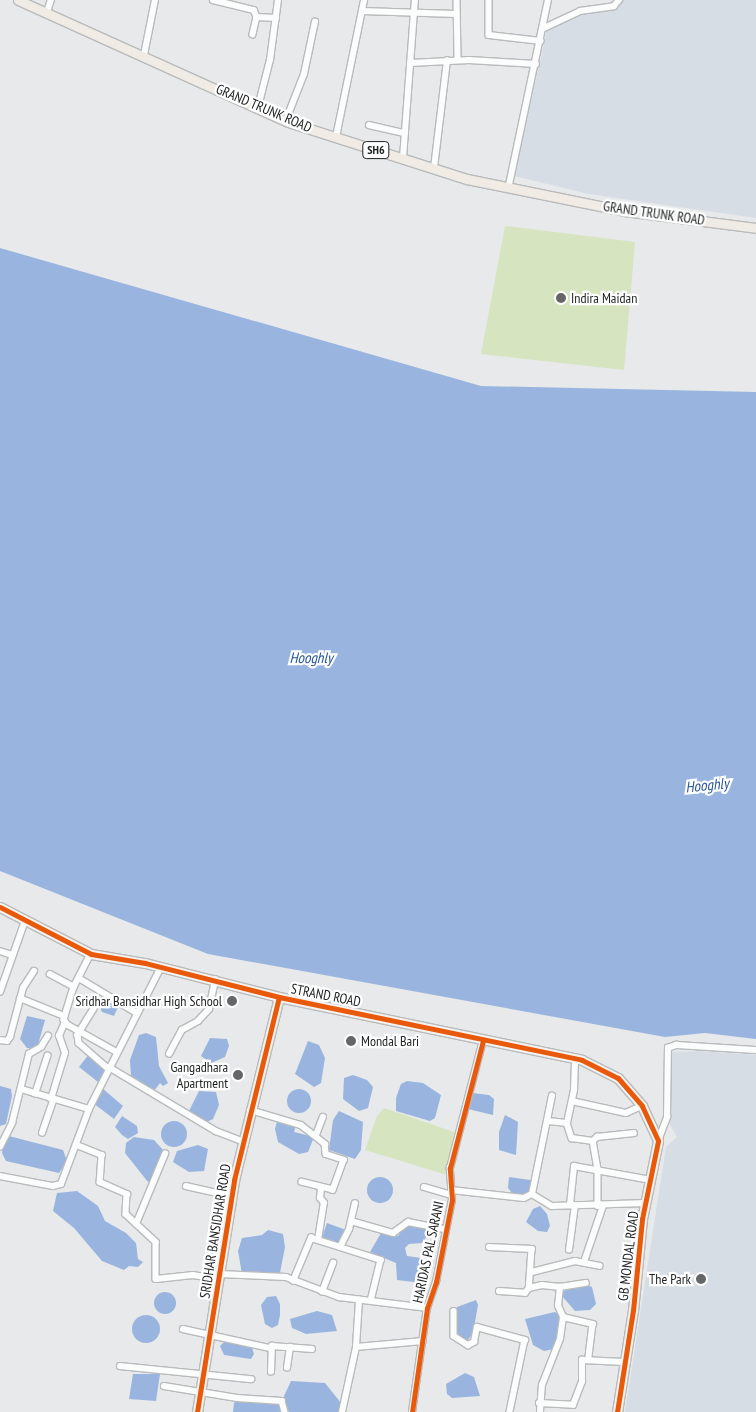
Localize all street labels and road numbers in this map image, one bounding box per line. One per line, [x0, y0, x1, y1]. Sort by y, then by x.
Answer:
street label: GRAND TRUNK ROAD [213, 80, 315, 136]
road number: SH6 [362, 140, 390, 160]
street label: GRAND TRUNK ROAD [602, 198, 706, 228]
street label: STRAND ROAD [290, 980, 362, 1010]
street label: SRIDHAR BANSIDHAR ROAD [196, 1163, 234, 1299]
street label: HARIDAS PAL SARANI [409, 1199, 447, 1305]
street label: GB MONDAL ROAD [614, 1210, 642, 1302]

